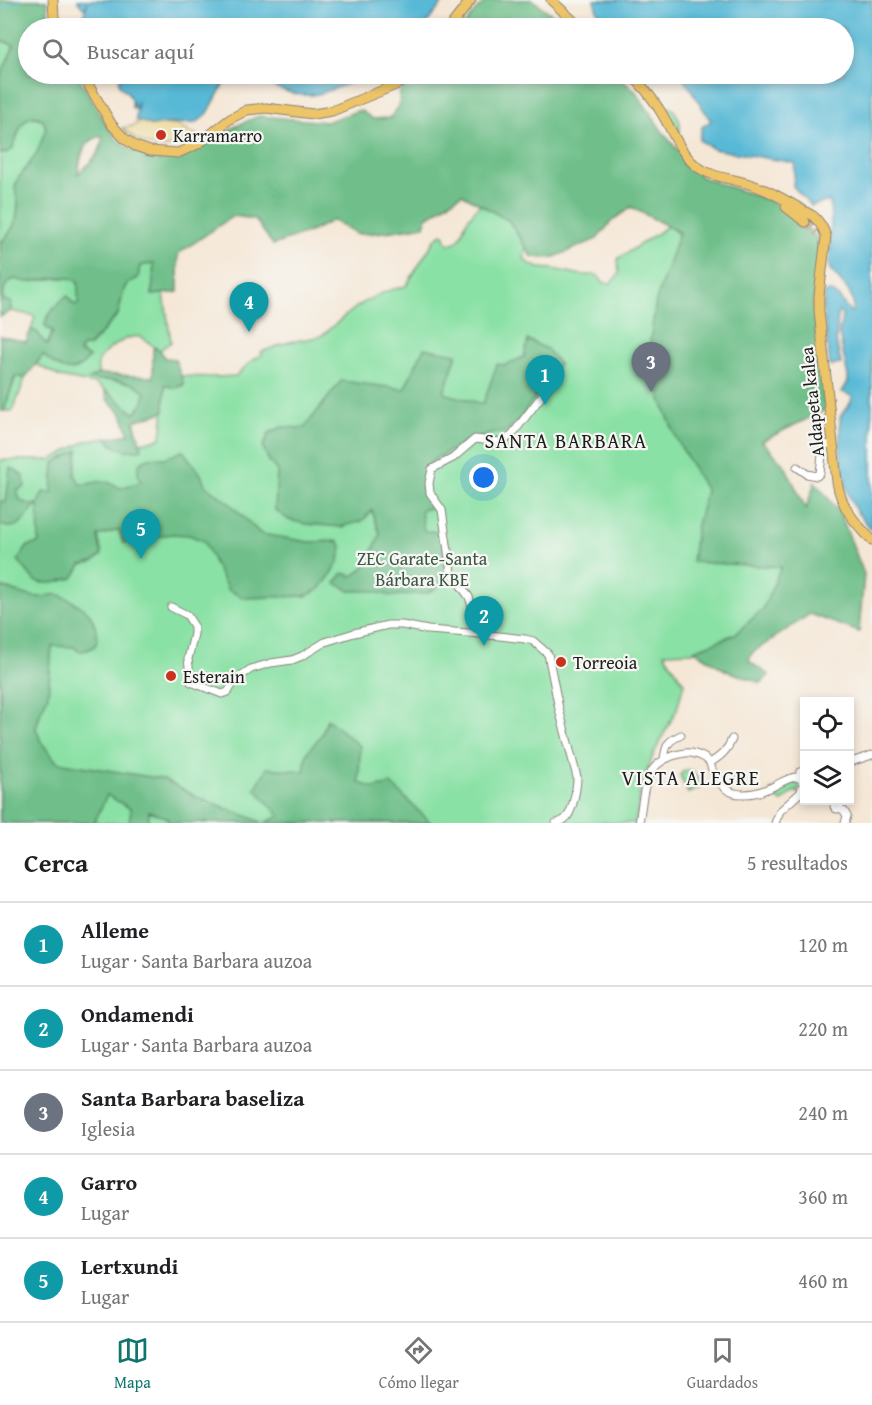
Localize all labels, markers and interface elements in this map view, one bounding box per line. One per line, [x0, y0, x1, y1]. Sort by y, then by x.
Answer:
search box [18, 18, 854, 84]
icon: search [39, 35, 72, 68]
text: Buscar aquí [87, 35, 194, 67]
place label: Karramarro [173, 122, 262, 149]
marker: Karramarro [154, 128, 168, 142]
pin: 4 [230, 282, 268, 332]
pin: 3 [632, 342, 670, 392]
street label: Aldapeta kalea [793, 345, 831, 458]
pin: 1 [526, 356, 564, 405]
district label: SANTA BARBARA [484, 426, 648, 455]
your location [469, 463, 498, 492]
pin: 5 [122, 510, 160, 559]
park label: ZEC Garate-Santa Bárbara KBE [357, 545, 488, 593]
pin: 2 [464, 596, 504, 646]
place label: Torreoia [573, 649, 638, 676]
marker: Torreoia [554, 655, 568, 669]
place label: Esterain [183, 663, 245, 690]
marker: Esterain [164, 669, 178, 683]
map controls [800, 697, 854, 805]
button: locate [800, 697, 854, 751]
button: layers [800, 751, 854, 805]
district label: VISTA ALEGRE [622, 763, 761, 792]
text: Cerca [24, 843, 88, 882]
text: 5 resultados [747, 848, 848, 877]
text: Alleme [81, 914, 149, 946]
text: 1 [38, 930, 49, 959]
text: 120 m [798, 930, 848, 959]
text: Lugar · Santa Barbara auzoa [81, 946, 312, 975]
text: Ondamendi [81, 998, 194, 1030]
text: 2 [38, 1014, 49, 1043]
text: 220 m [798, 1014, 848, 1043]
text: Lugar · Santa Barbara auzoa [81, 1030, 312, 1059]
text: Santa Barbara baseliza [81, 1082, 305, 1114]
text: 3 [38, 1098, 49, 1127]
text: 240 m [798, 1098, 848, 1127]
text: Iglesia [81, 1114, 135, 1143]
text: Garro [81, 1166, 137, 1198]
text: 4 [38, 1182, 49, 1211]
text: 360 m [798, 1182, 848, 1211]
text: Lugar [81, 1198, 129, 1227]
text: Lertxundi [81, 1250, 178, 1282]
text: 5 [38, 1266, 49, 1295]
text: 460 m [798, 1266, 848, 1295]
text: Lugar [81, 1282, 129, 1311]
tab: Mapa [114, 1334, 151, 1394]
tab: Cómo llegar [379, 1334, 459, 1394]
tab: Guardados [687, 1334, 758, 1394]

